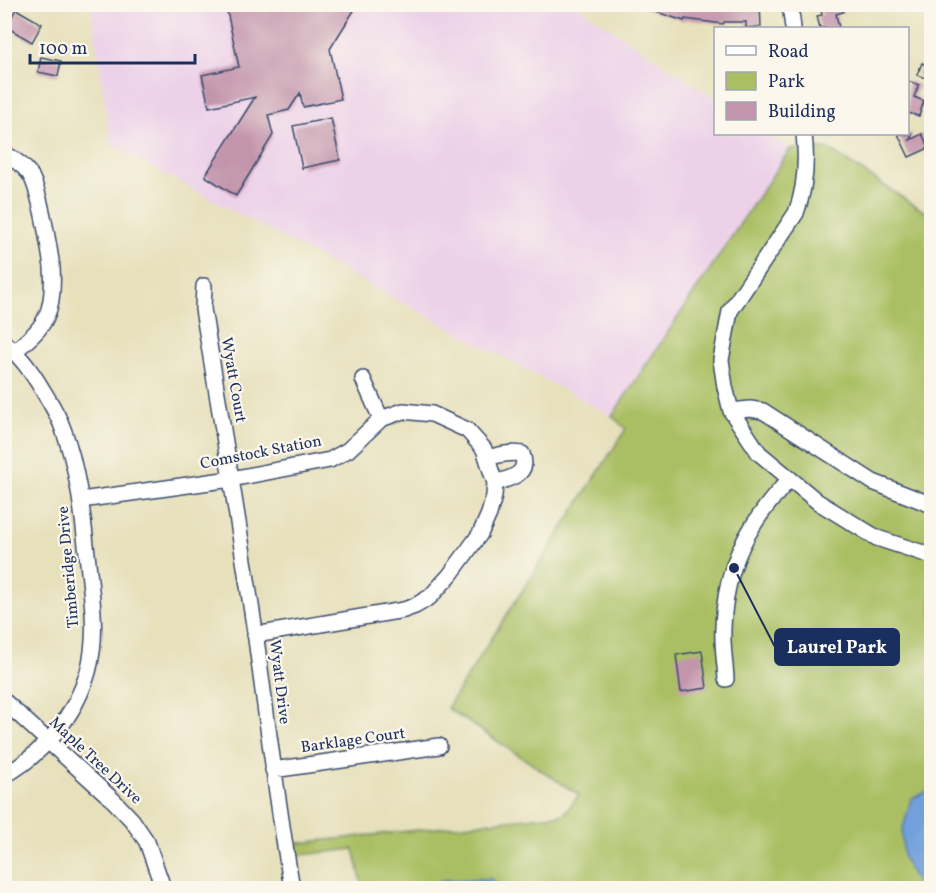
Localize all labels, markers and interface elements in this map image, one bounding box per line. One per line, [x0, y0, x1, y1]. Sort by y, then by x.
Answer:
scale bar [30, 27, 195, 65]
legend [714, 27, 909, 135]
text: 100 m [39, 37, 88, 62]
text: Road [768, 40, 809, 65]
text: Park [768, 70, 805, 95]
text: Building [768, 100, 836, 125]
street label: Wyatt Court [215, 336, 251, 425]
street label: Comstock Station [198, 430, 324, 476]
street label: Timberidge Drive [53, 505, 85, 629]
callout: Laurel Park [775, 629, 899, 665]
text: Laurel Park [787, 636, 887, 661]
street label: Wyatt Drive [263, 638, 295, 726]
street label: Maple Tree Drive [44, 712, 146, 810]
street label: Barklage Court [299, 723, 407, 759]

